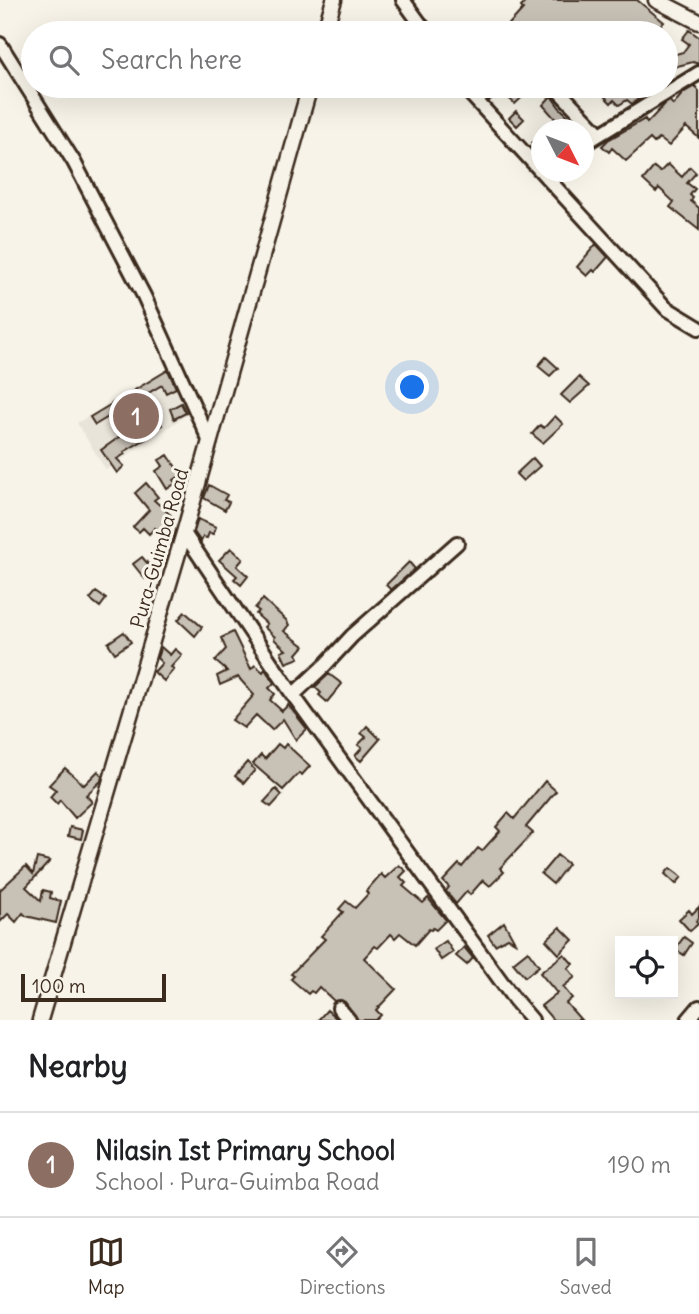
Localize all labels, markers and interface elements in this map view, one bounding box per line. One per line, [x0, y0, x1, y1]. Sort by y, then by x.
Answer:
search box [21, 21, 678, 98]
icon: search [45, 41, 83, 79]
text: Search here [101, 43, 242, 76]
north arrow [531, 119, 594, 182]
your location [395, 370, 429, 404]
pin: 1 [113, 390, 159, 442]
street label: Pura-Guimba Road [125, 465, 193, 631]
map controls [615, 936, 678, 999]
button: locate [615, 936, 678, 999]
scale bar [21, 971, 166, 1003]
text: 100 m [32, 974, 86, 998]
text: Nearby [28, 1047, 128, 1085]
text: Nilasin Ist Primary School [95, 1134, 395, 1167]
text: 1 [46, 1150, 56, 1179]
text: 190 m [608, 1150, 671, 1179]
text: School · Pura-Guimba Road [95, 1167, 379, 1196]
tab: Map [87, 1233, 125, 1299]
tab: Directions [300, 1233, 385, 1299]
tab: Saved [560, 1233, 612, 1299]

